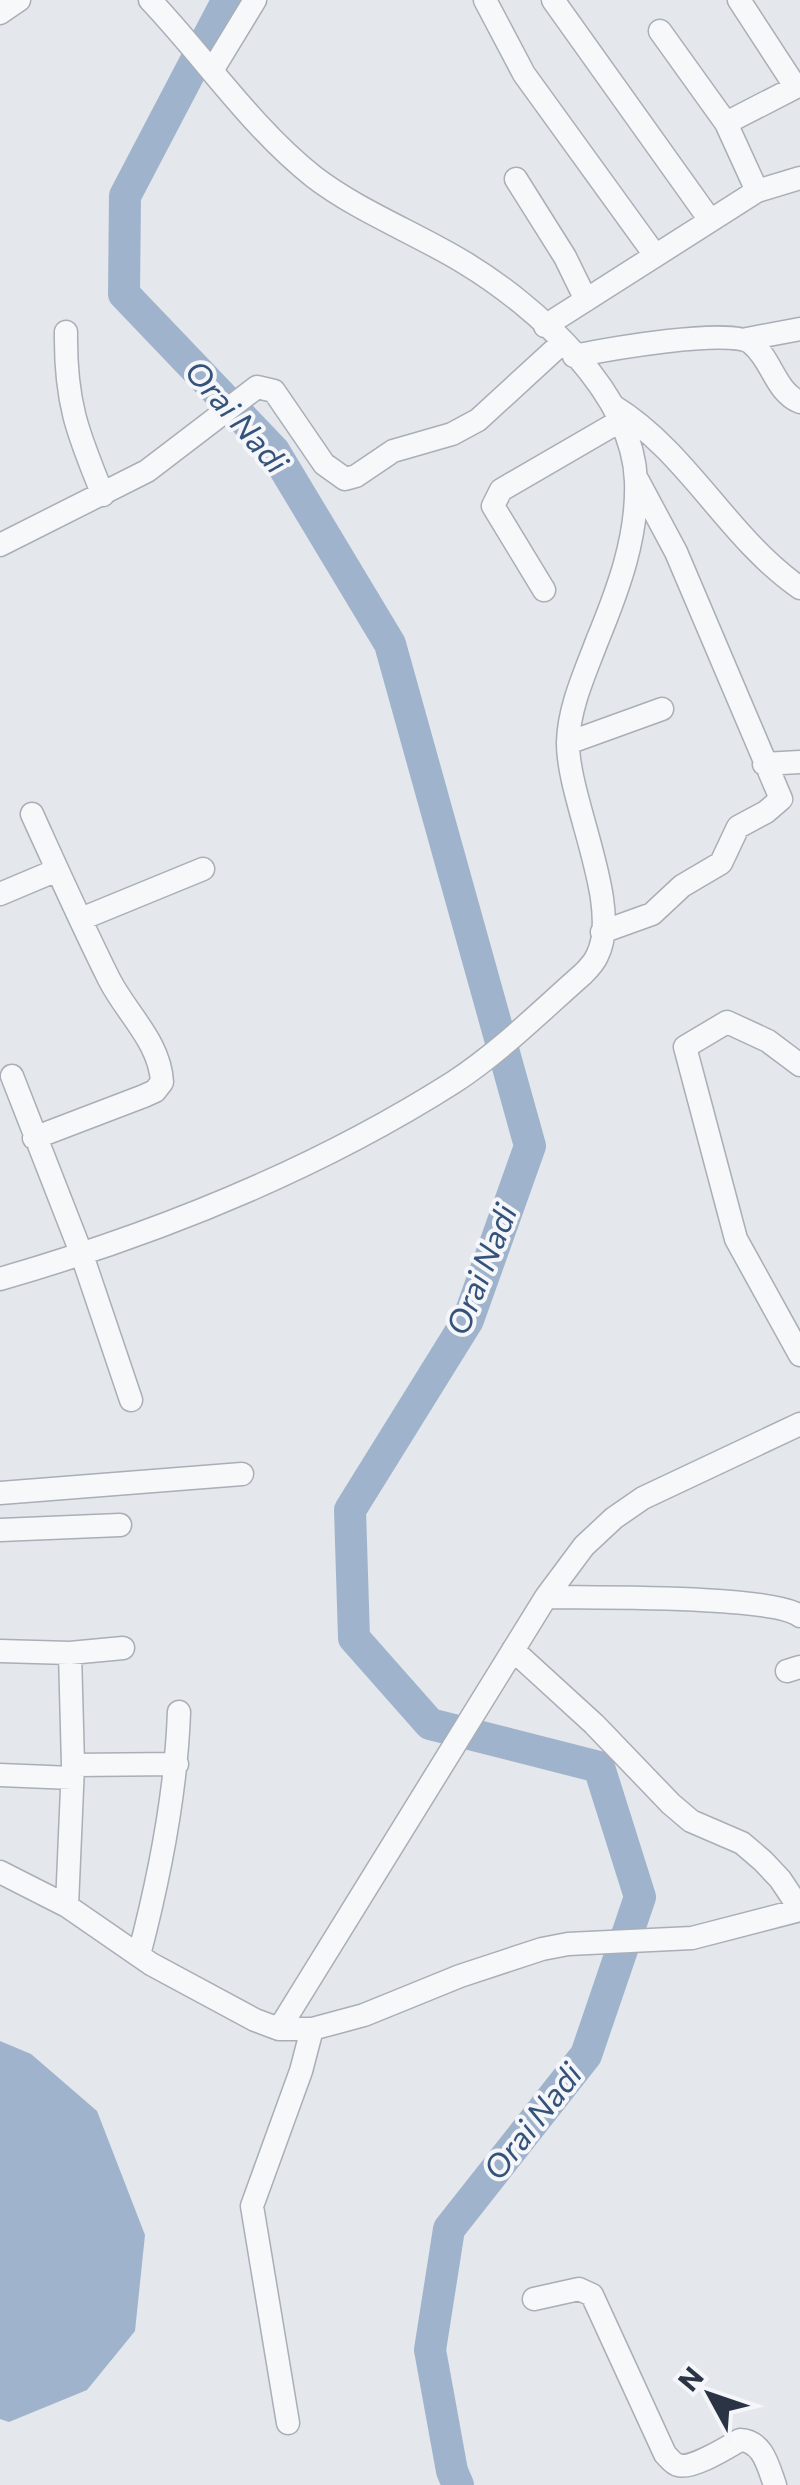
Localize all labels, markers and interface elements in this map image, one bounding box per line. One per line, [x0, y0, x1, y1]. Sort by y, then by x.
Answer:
water label: Orai Nadi [177, 351, 299, 482]
water label: Orai Nadi [436, 1196, 525, 1340]
water label: Orai Nadi [473, 2053, 591, 2187]
north arrow [660, 2345, 760, 2445]
text: N [670, 2359, 710, 2397]

